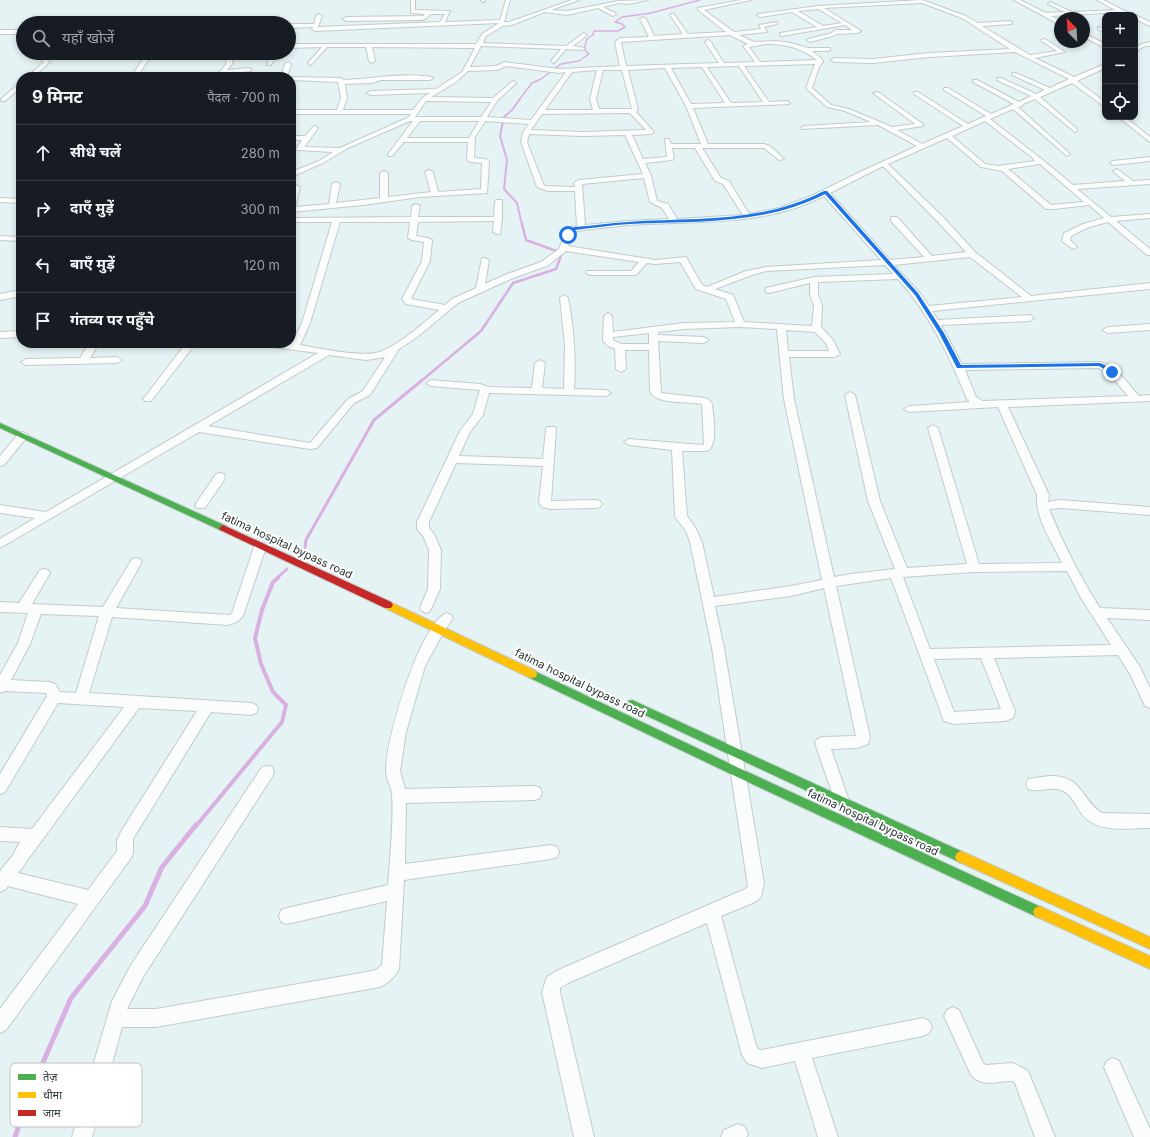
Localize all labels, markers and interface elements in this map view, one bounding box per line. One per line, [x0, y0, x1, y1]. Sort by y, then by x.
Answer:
north arrow [1054, 12, 1090, 48]
map controls [1102, 12, 1138, 120]
button: + [1102, 12, 1138, 48]
search box [16, 16, 296, 60]
icon: search [30, 27, 52, 49]
text: यहाँ खोजें [62, 28, 114, 47]
button: − [1102, 48, 1138, 84]
button: locate [1102, 84, 1138, 120]
text: 9 मिनट [32, 87, 83, 107]
text: पैदल · 700 m [207, 89, 280, 105]
icon: ahead [32, 142, 54, 164]
text: सीधे चलें [70, 142, 121, 161]
text: 280 m [241, 145, 280, 161]
icon: right [32, 198, 54, 220]
text: दाएँ मुड़ें [70, 198, 114, 217]
text: 300 m [241, 201, 280, 217]
route start [559, 226, 577, 244]
icon: left [32, 254, 54, 276]
text: बाएँ मुड़ें [70, 254, 115, 273]
text: 120 m [244, 257, 280, 273]
icon: arrive [32, 310, 54, 332]
text: गंतव्य पर पहुँचे [70, 310, 154, 329]
route end [1103, 363, 1121, 381]
street label: fatima hospital bypass road [219, 508, 355, 582]
street label: fatima hospital bypass road [513, 645, 647, 721]
street label: fatima hospital bypass road [805, 785, 941, 859]
legend [10, 1063, 142, 1127]
text: तेज़ [43, 1070, 58, 1084]
text: धीमा [43, 1088, 62, 1102]
text: जाम [43, 1106, 61, 1120]

